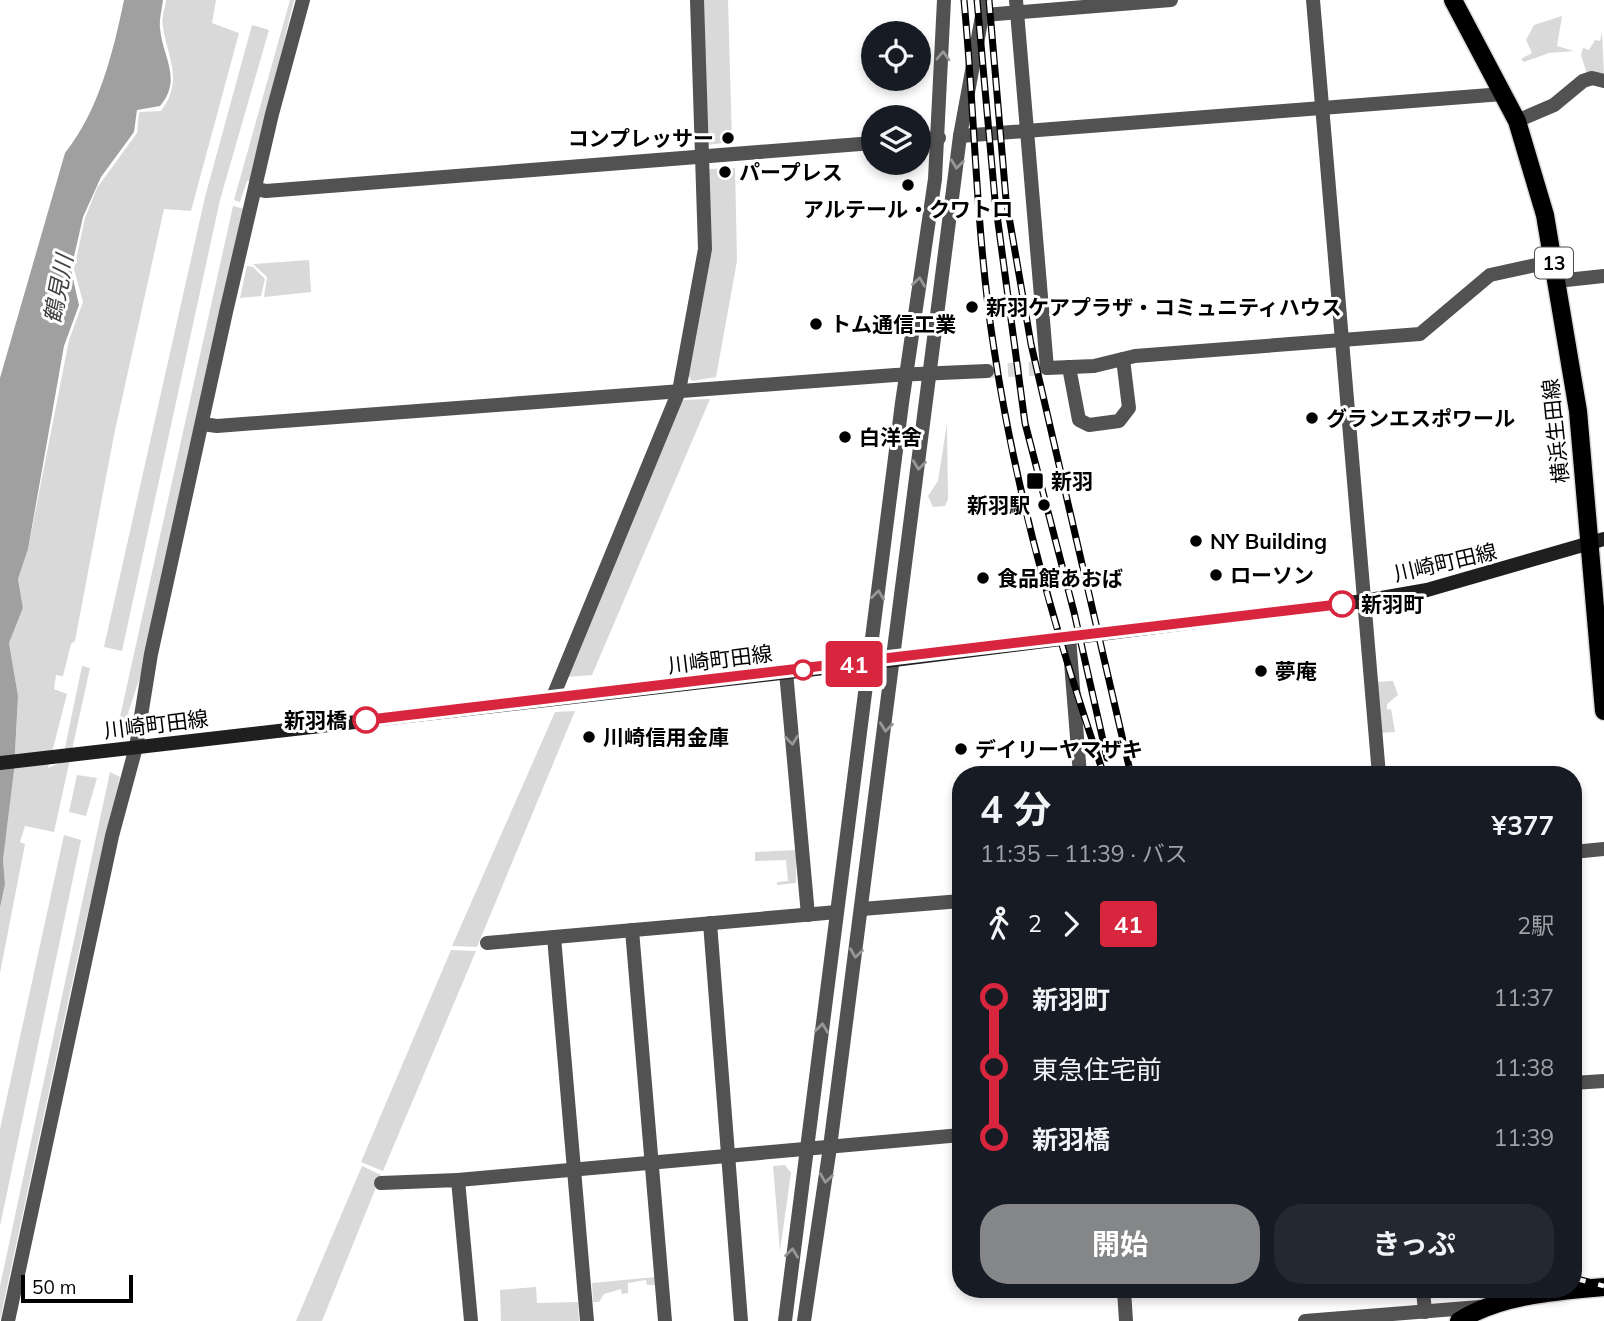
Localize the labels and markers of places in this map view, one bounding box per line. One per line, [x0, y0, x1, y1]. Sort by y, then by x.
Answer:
place label: コンプレッサー [568, 125, 714, 151]
marker: コンプレッサー [720, 130, 736, 146]
place label: パープレス [739, 159, 843, 185]
marker: パープレス [717, 164, 733, 180]
marker: アルテール・クワトロ [900, 177, 916, 193]
place label: アルテール・クワトロ [803, 196, 1013, 222]
place label: 新羽ケアプラザ・コミュニティハウス [986, 294, 1342, 320]
marker: 新羽ケアプラザ・コミュニティハウス [964, 299, 980, 315]
place label: トム通信工業 [830, 311, 956, 337]
marker: トム通信工業 [808, 316, 824, 332]
place label: グランエスポワール [1326, 405, 1515, 431]
marker: グランエスポワール [1304, 410, 1320, 426]
place label: 白洋舍 [859, 424, 922, 450]
marker: 白洋舍 [837, 429, 853, 445]
place label: 新羽 [1051, 468, 1093, 494]
marker: 新羽 [1025, 471, 1045, 491]
place label: 新羽駅 [967, 492, 1030, 518]
marker: 新羽駅 [1036, 497, 1052, 513]
place label: NY Building [1210, 528, 1327, 554]
marker: NY Building [1188, 533, 1204, 549]
place label: ローソン [1230, 562, 1314, 588]
place label: 食品館あおば [997, 565, 1123, 591]
marker: ローソン [1208, 567, 1224, 583]
marker: 食品館あおば [975, 570, 991, 586]
marker: 新羽町 [1329, 591, 1355, 617]
place label: 新羽町 [1361, 591, 1424, 617]
place label: 夢庵 [1275, 658, 1317, 684]
unlabelled marker [793, 660, 813, 680]
marker: 夢庵 [1253, 663, 1269, 679]
place label: 新羽橋 [284, 707, 347, 733]
marker: 新羽橋 [353, 707, 379, 733]
place label: 川崎信用金庫 [603, 724, 729, 750]
marker: 川崎信用金庫 [581, 729, 597, 745]
place label: デイリーヤマザキ [975, 736, 1143, 762]
marker: デイリーヤマザキ [953, 741, 969, 757]

